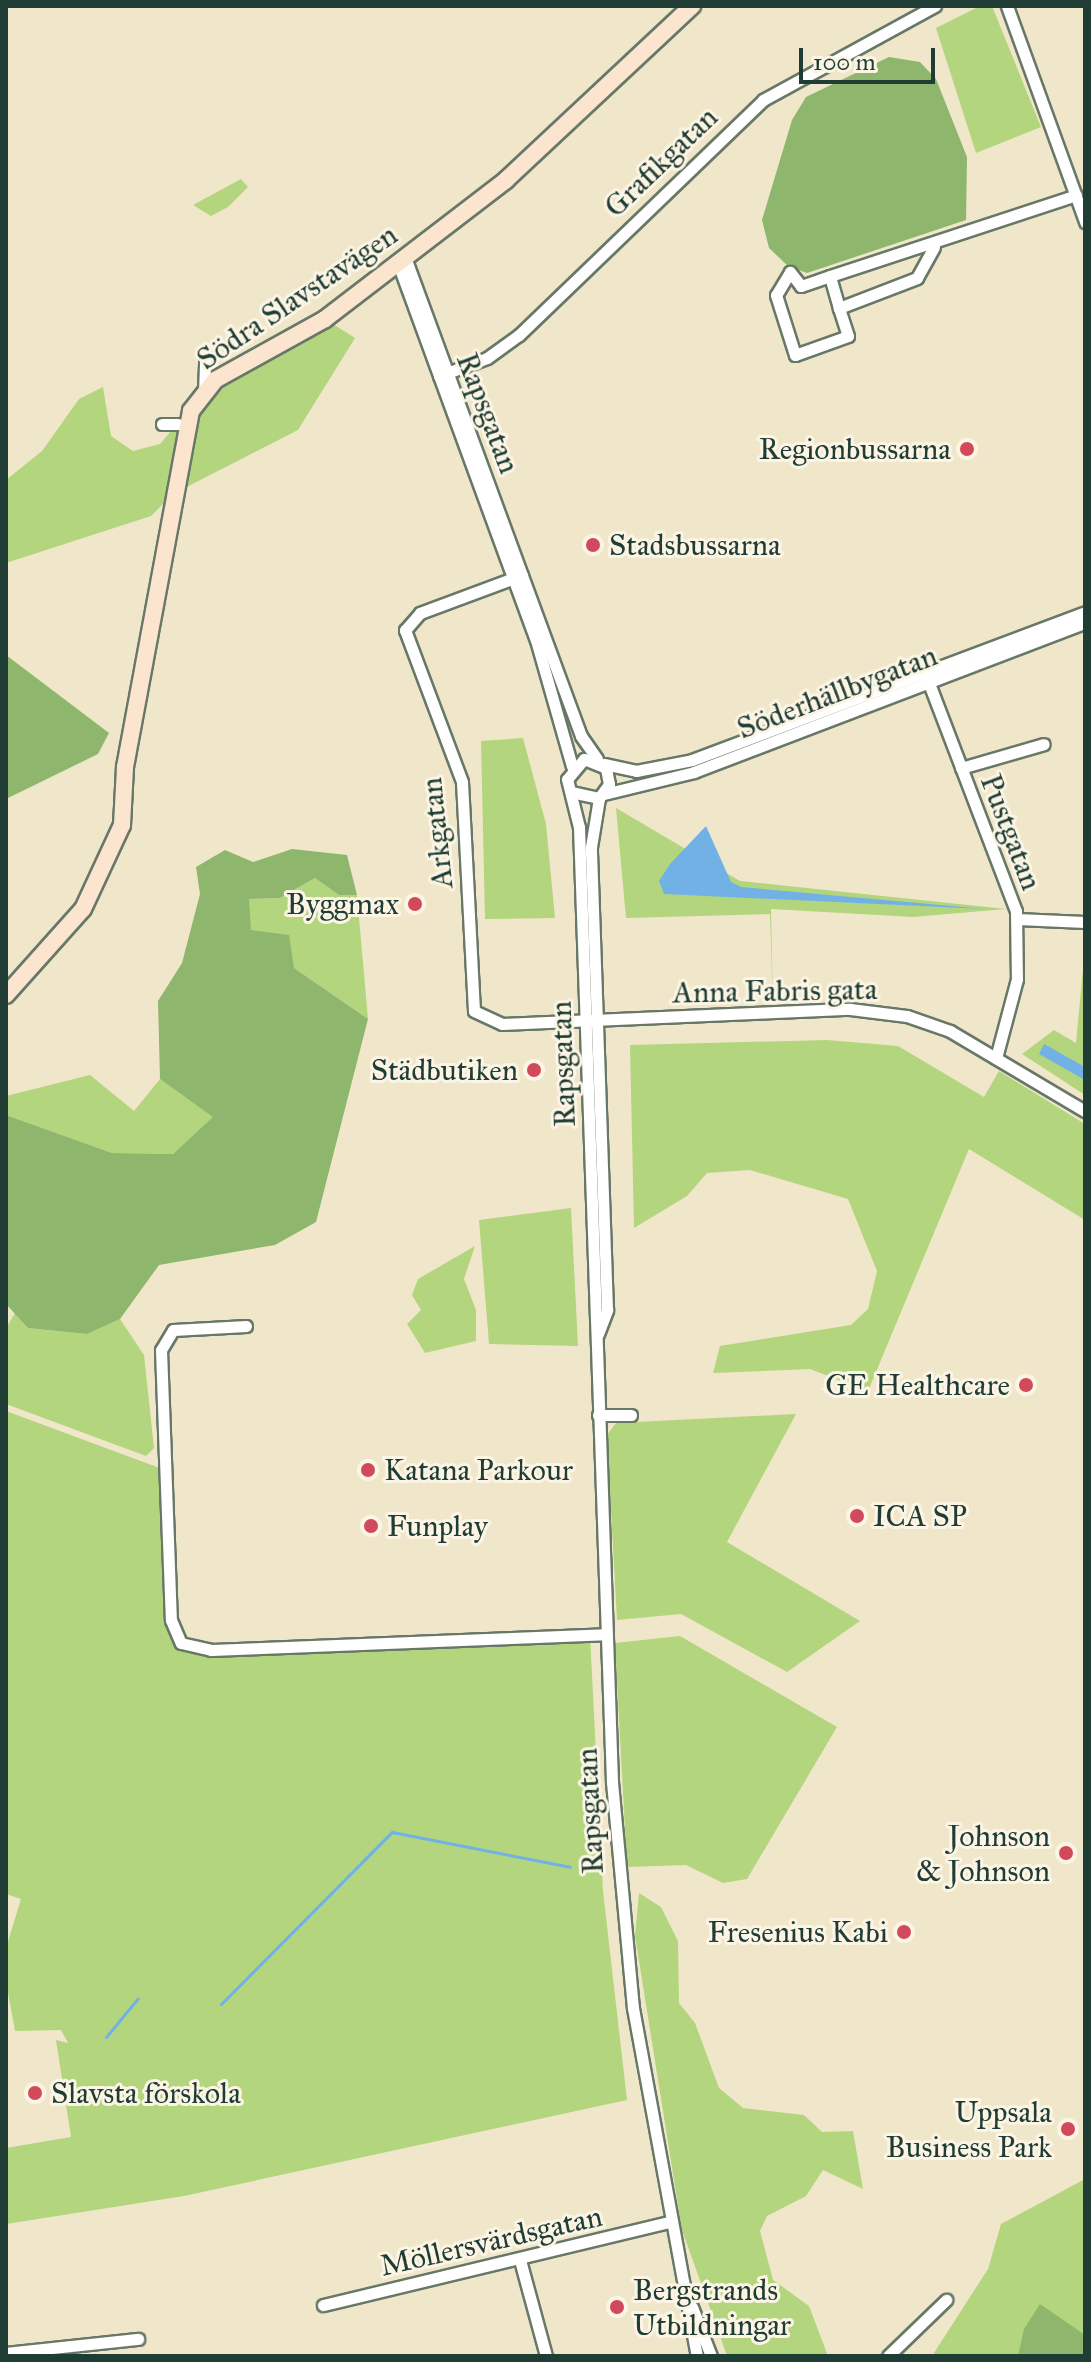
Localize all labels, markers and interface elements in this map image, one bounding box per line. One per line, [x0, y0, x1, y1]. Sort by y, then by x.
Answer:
scale bar [803, 32, 939, 82]
text: 100 m [813, 47, 876, 77]
street label: Grafikgatan [597, 99, 725, 225]
street label: Södra Slavstavägen [190, 217, 404, 377]
street label: Rapsgatan [449, 348, 527, 478]
place label: Regionbussarna [759, 431, 951, 467]
marker: Regionbussarna [958, 440, 976, 458]
place label: Stadsbussarna [609, 527, 781, 563]
marker: Stadsbussarna [584, 536, 602, 554]
street label: Söderhällbygatan [732, 637, 942, 747]
street label: Pustgatan [973, 769, 1049, 895]
street label: Arkgatan [413, 776, 461, 890]
place label: Byggmax [286, 886, 399, 922]
marker: Byggmax [406, 895, 424, 913]
street label: Anna Fabris gata [672, 971, 878, 1011]
street label: Rapsgatan [543, 1000, 583, 1128]
place label: Städbutiken [371, 1052, 518, 1088]
marker: Städbutiken [525, 1061, 543, 1079]
place label: GE Healthcare [825, 1367, 1010, 1403]
marker: GE Healthcare [1017, 1376, 1035, 1394]
place label: Katana Parkour [384, 1452, 573, 1488]
marker: Katana Parkour [359, 1461, 377, 1479]
place label: ICA SP [873, 1498, 967, 1534]
marker: ICA SP [848, 1507, 866, 1525]
place label: Funplay [387, 1508, 488, 1544]
marker: Funplay [362, 1517, 380, 1535]
street label: Rapsgatan [569, 1747, 611, 1875]
place label: Johnson & Johnson [916, 1818, 1050, 1888]
marker: Johnson & Johnson [1057, 1844, 1075, 1862]
place label: Fresenius Kabi [708, 1914, 888, 1950]
marker: Fresenius Kabi [895, 1923, 913, 1941]
place label: Slavsta förskola [51, 2075, 241, 2111]
marker: Slavsta förskola [26, 2084, 44, 2102]
place label: Uppsala Business Park [886, 2094, 1052, 2164]
marker: Uppsala Business Park [1059, 2120, 1077, 2138]
street label: Möllersvärdsgatan [376, 2198, 606, 2284]
place label: Bergstrands Utbildningar [633, 2272, 791, 2342]
marker: Bergstrands Utbildningar [608, 2298, 626, 2316]

